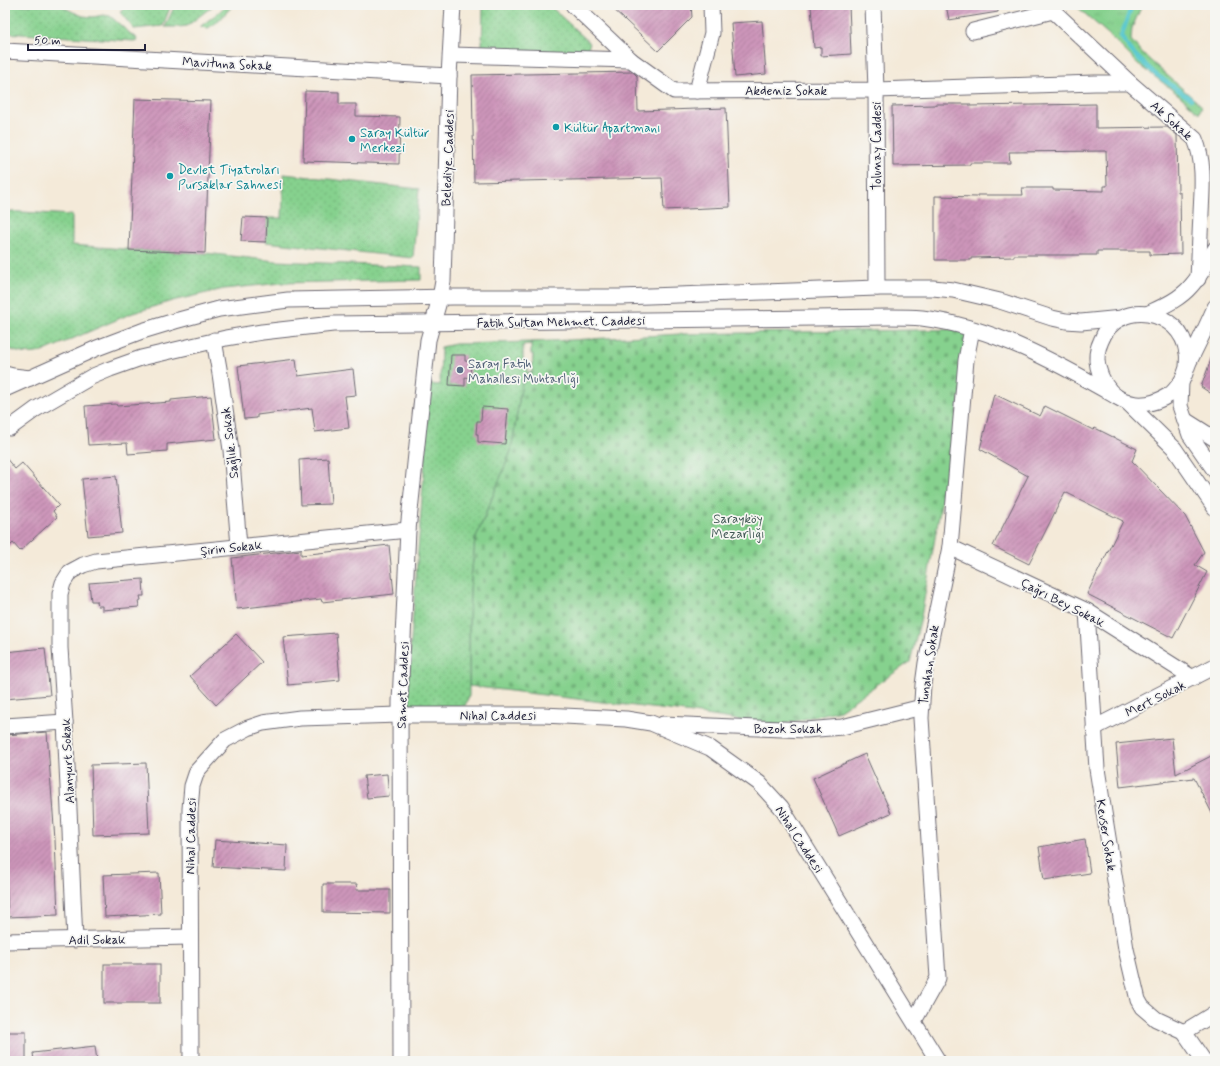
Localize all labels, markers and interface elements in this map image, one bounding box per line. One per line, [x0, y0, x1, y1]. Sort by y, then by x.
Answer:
scale bar [28, 26, 145, 52]
text: 50 m [34, 33, 61, 49]
street label: Mavituna Sokak [182, 54, 273, 75]
street label: Akdeniz Sokak [745, 83, 827, 100]
street label: Ak Sokak [1146, 98, 1196, 145]
street label: Tolunay Caddesi [869, 102, 886, 190]
street label: Belediye. Caddesi [438, 109, 459, 207]
place label: Kültür Apartmanı [564, 120, 661, 138]
marker: Kültür Apartmanı [551, 122, 561, 132]
place label: Saray Kültür Merkezi [360, 125, 430, 157]
marker: Saray Kültür Merkezi [347, 134, 357, 144]
place label: Devlet Tiyatroları Pursaklar Sahnesi [178, 162, 282, 194]
marker: Devlet Tiyatroları Pursaklar Sahnesi [165, 171, 175, 181]
street label: Fatih Sultan Mehmet. Caddesi [477, 313, 645, 332]
place label: Saray Fatih Mahallesi Muhtarlığı [468, 356, 579, 388]
marker: Saray Fatih Mahallesi Muhtarlığı [455, 365, 465, 375]
street label: Sağlık. Sokak [218, 406, 243, 480]
park label: Sarayköy Mezarlığı [711, 511, 765, 543]
street label: Şirin Sokak [199, 537, 264, 560]
street label: Çağrı Bey Sokak [1017, 575, 1108, 632]
street label: Tunahan Sokak [915, 624, 944, 706]
street label: Samet Caddesi [393, 641, 414, 729]
street label: Mert Sokak [1123, 677, 1189, 722]
street label: Nihal Caddesi [460, 708, 536, 725]
street label: Alanyurt Sokak [58, 717, 79, 804]
street label: Bozok Sokak [754, 721, 823, 738]
street label: Nihal Caddesi [182, 798, 201, 875]
street label: Kevser Sokak [1091, 798, 1120, 873]
street label: Nihal Caddesi [771, 803, 827, 877]
street label: Adil Sokak [68, 931, 126, 949]

